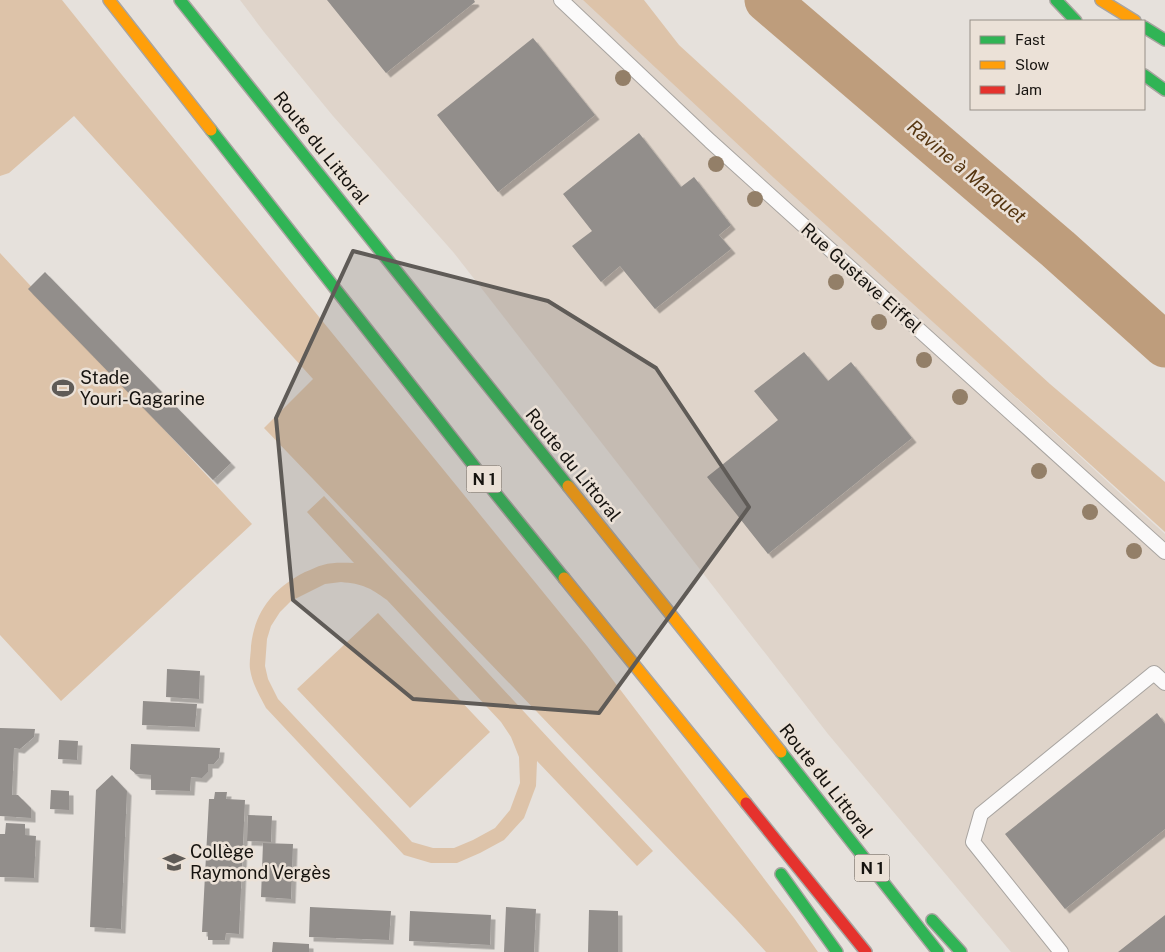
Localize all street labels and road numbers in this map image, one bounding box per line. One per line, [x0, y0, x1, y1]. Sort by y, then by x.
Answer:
street label: Route du Littoral [269, 87, 373, 208]
street label: Rue Gustave Eiffel [797, 218, 926, 337]
street label: Route du Littoral [521, 404, 625, 525]
road number: N 1 [466, 466, 502, 492]
street label: Route du Littoral [775, 719, 877, 842]
road number: N 1 [854, 854, 890, 881]

